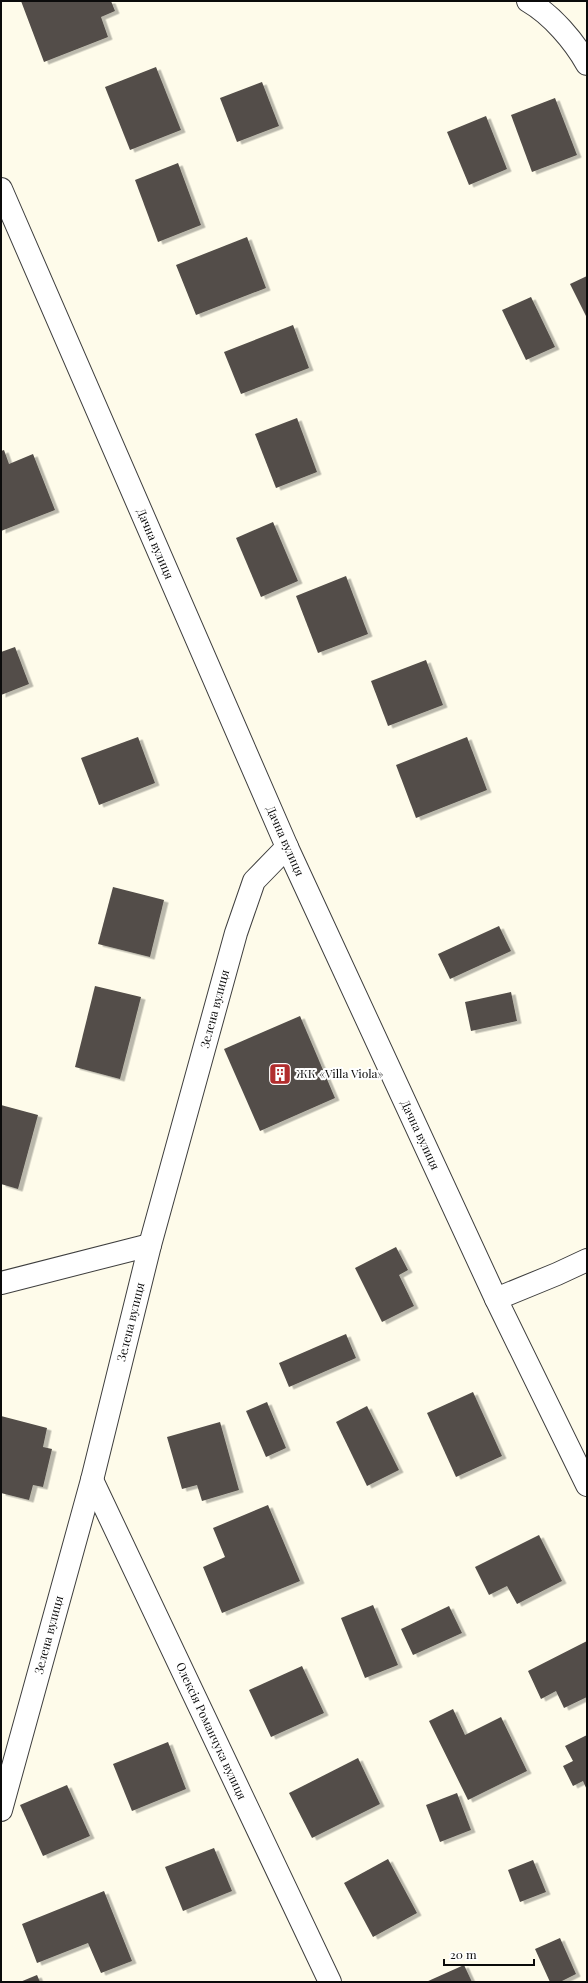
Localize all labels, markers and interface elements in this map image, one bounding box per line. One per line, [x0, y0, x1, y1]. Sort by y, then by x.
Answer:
street label: Дачна вулиця [134, 506, 178, 582]
street label: Дачна вулиця [263, 803, 309, 879]
street label: Зелена вулиця [196, 967, 232, 1050]
building icon: ЖК «Villa Viola» [267, 1061, 293, 1087]
place label: ЖК «Villa Viola» [296, 1065, 384, 1081]
street label: Дачна вулиця [398, 1097, 444, 1173]
street label: Зелена вулиця [112, 1280, 148, 1363]
street label: Зелена вулиця [30, 1593, 66, 1676]
street label: Олексія Романчука вулиця [173, 1659, 251, 1802]
scale bar [444, 1941, 534, 1967]
text: 20 m [450, 1946, 477, 1962]

